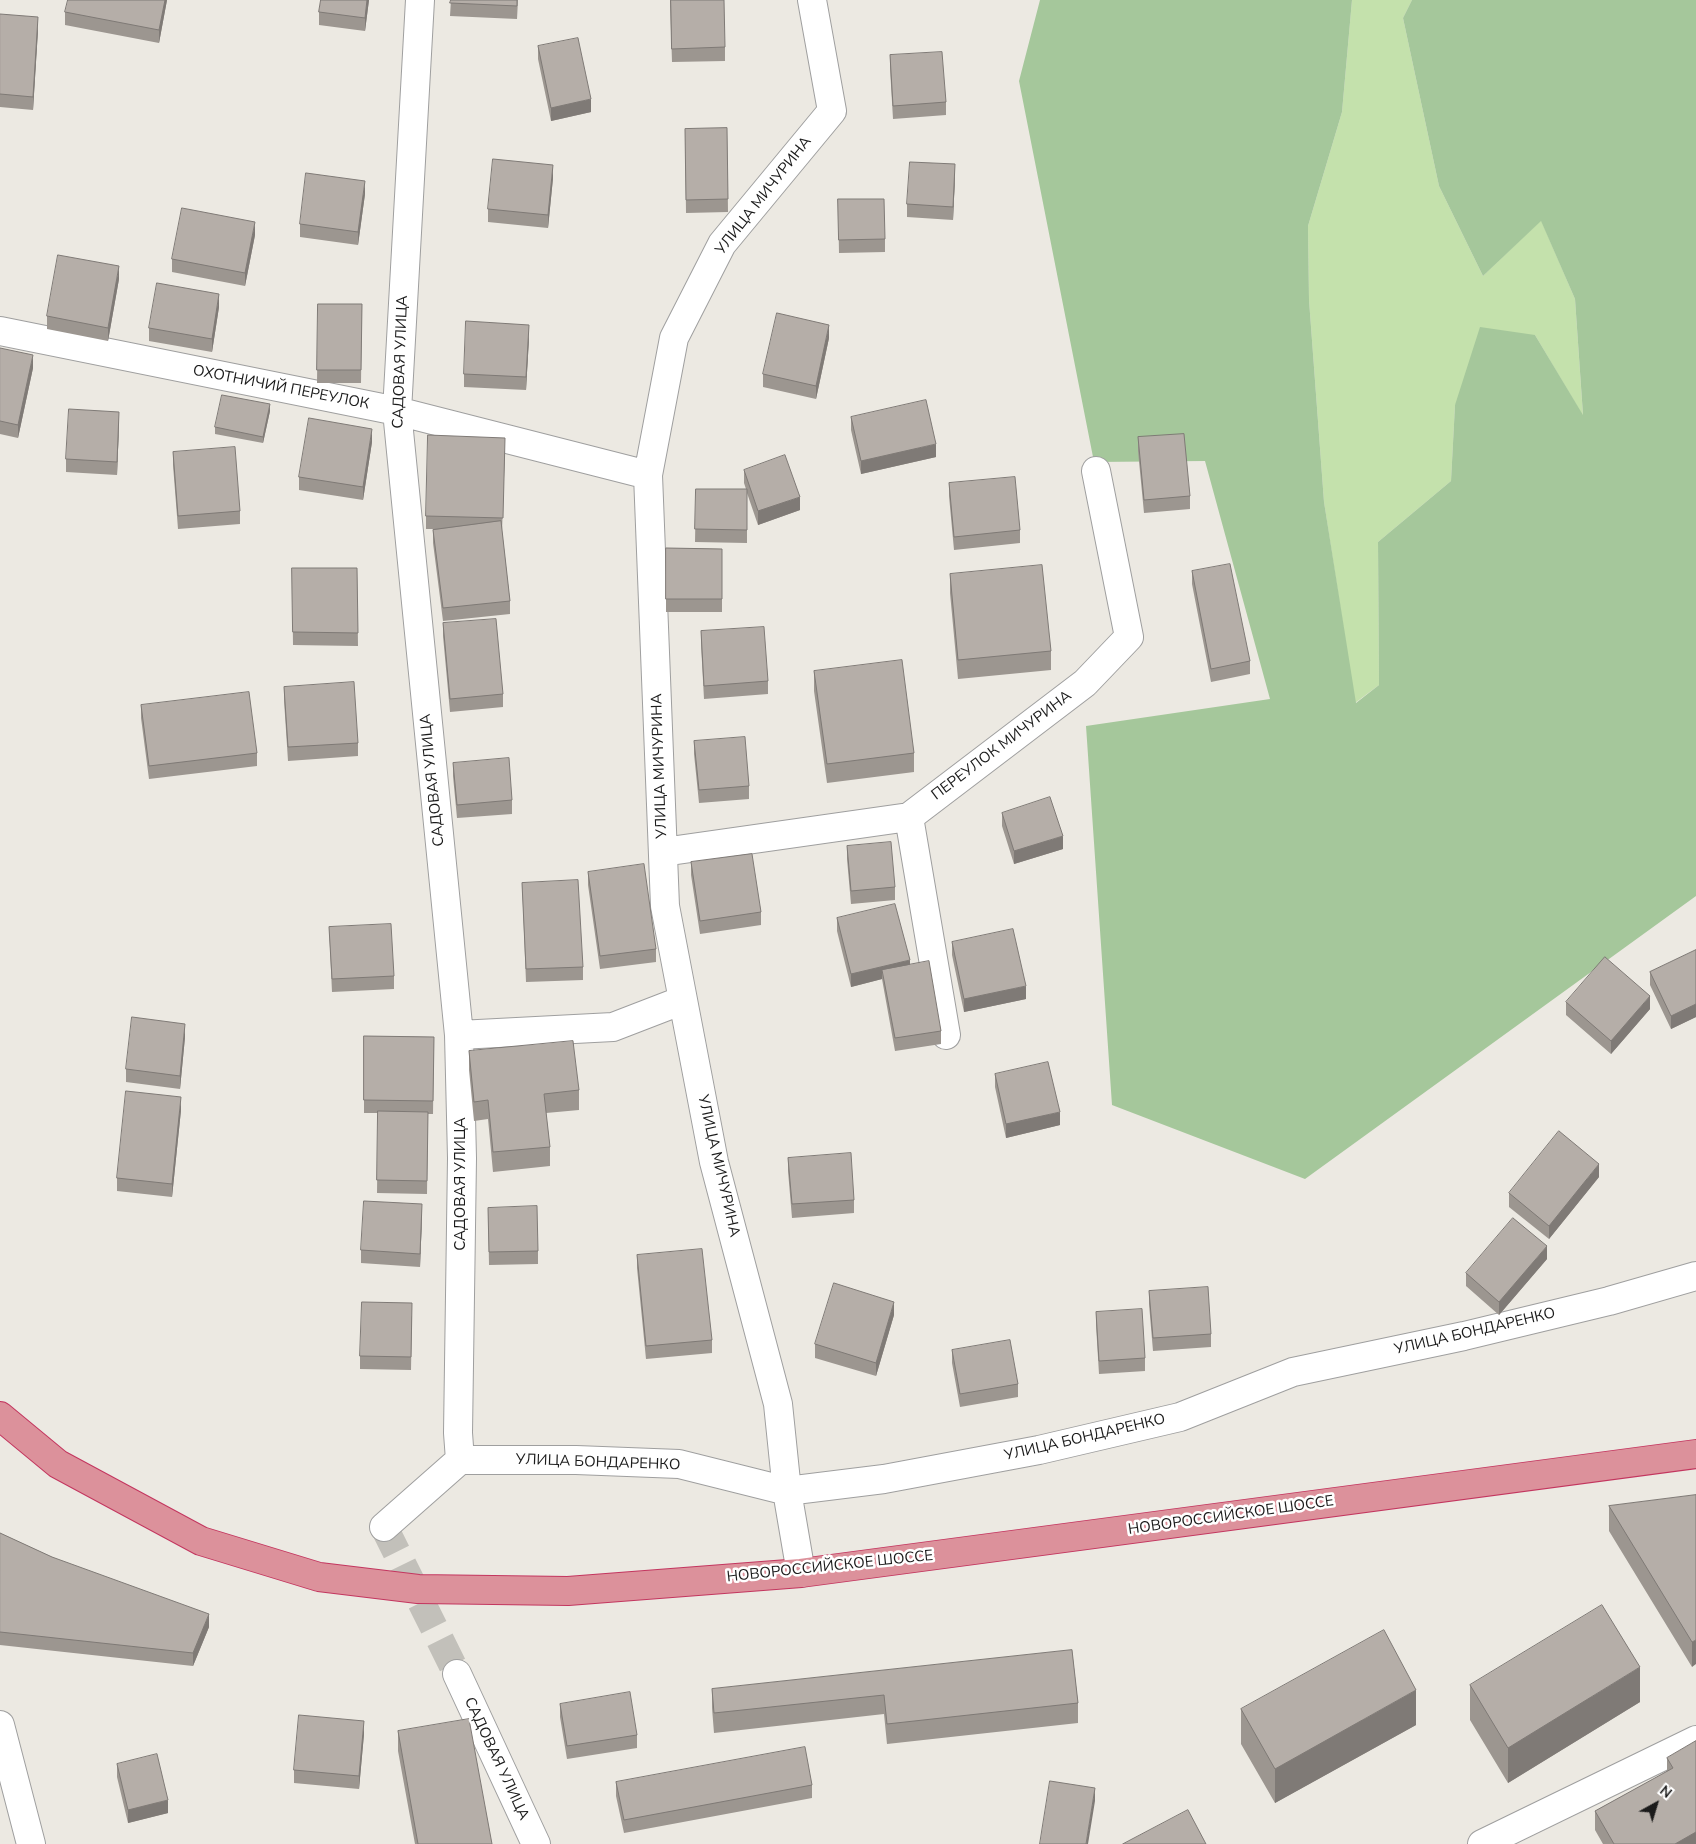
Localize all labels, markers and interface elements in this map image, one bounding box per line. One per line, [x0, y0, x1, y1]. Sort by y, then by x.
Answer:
street label: УЛИЦА МИЧУРИНА [712, 133, 816, 259]
street label: САДОВАЯ УЛИЦА [390, 295, 412, 429]
street label: ОХОТНИЧИЙ ПЕРЕУЛОК [191, 362, 371, 414]
street label: ПЕРЕУЛОК МИЧУРИНА [928, 687, 1076, 805]
street label: УЛИЦА МИЧУРИНА [648, 693, 672, 839]
street label: САДОВАЯ УЛИЦА [417, 713, 449, 847]
street label: УЛИЦА МИЧУРИНА [693, 1093, 743, 1239]
street label: САДОВАЯ УЛИЦА [452, 1117, 470, 1251]
street label: УЛИЦА БОНДАРЕНКО [1393, 1305, 1557, 1359]
street label: УЛИЦА БОНДАРЕНКО [1003, 1411, 1167, 1465]
street label: УЛИЦА БОНДАРЕНКО [515, 1451, 681, 1475]
street label: НОВОРОССИЙСКОЕ ШОССЕ [1127, 1493, 1335, 1539]
street label: НОВОРОССИЙСКОЕ ШОССЕ [726, 1547, 934, 1587]
street label: САДОВАЯ УЛИЦА [460, 1695, 532, 1823]
north arrow [1631, 1779, 1681, 1829]
text: N [1656, 1781, 1676, 1803]

